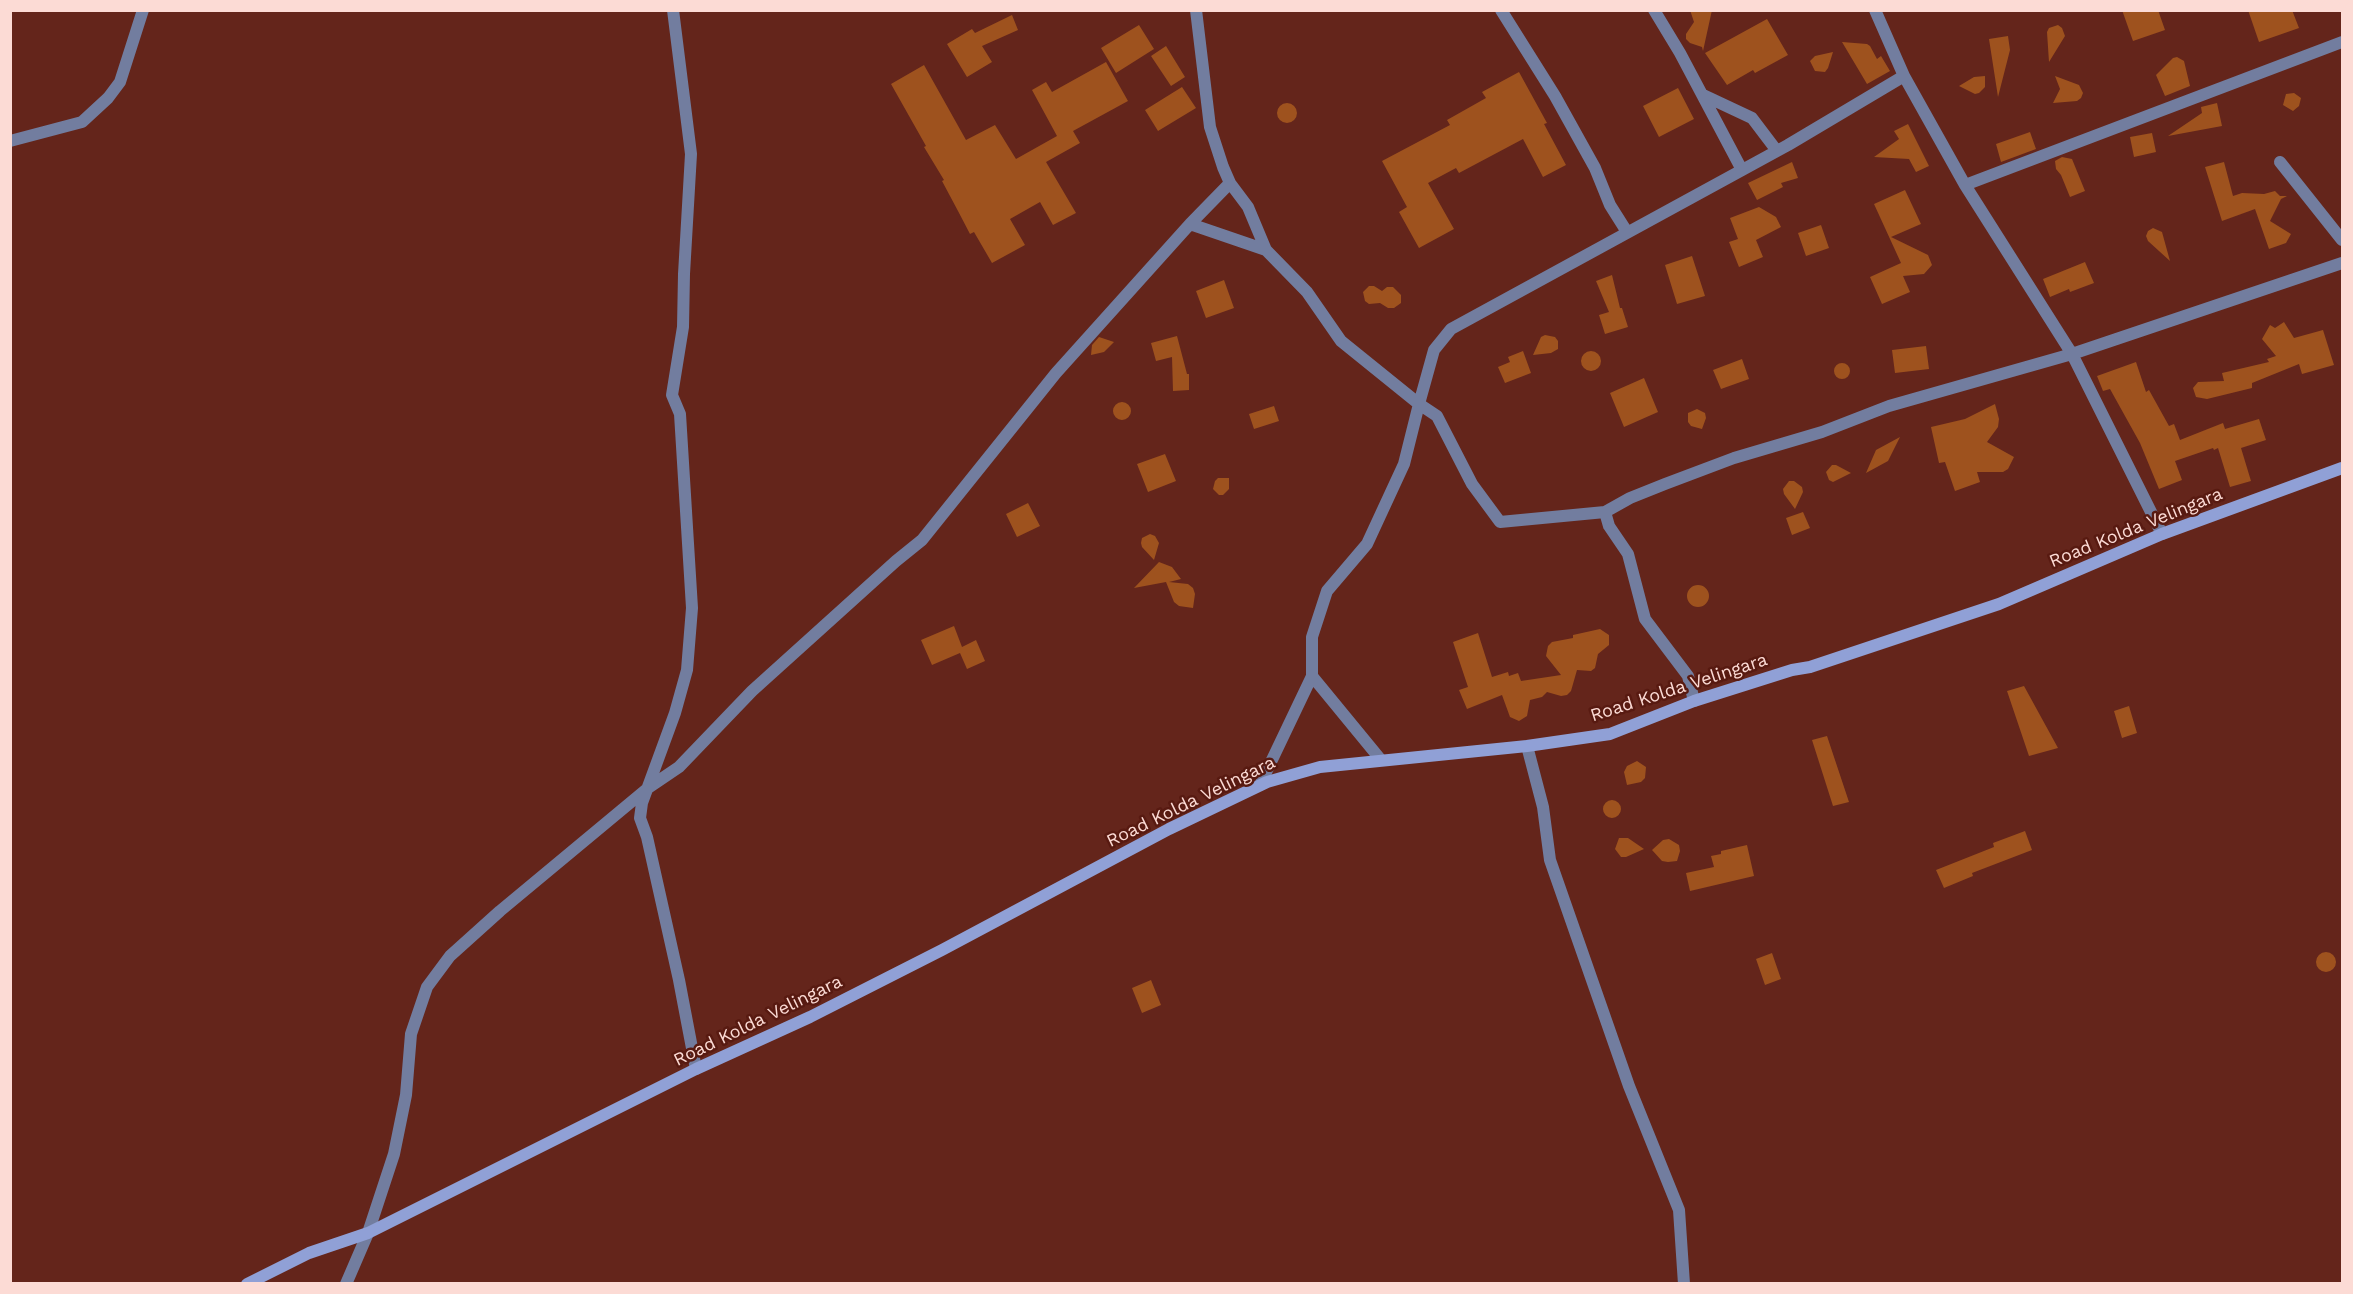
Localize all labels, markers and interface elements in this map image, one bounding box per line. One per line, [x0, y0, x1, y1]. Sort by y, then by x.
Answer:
street label: Road Kolda Velingara [2046, 483, 2226, 573]
street label: Road Kolda Velingara [1588, 649, 1770, 727]
street label: Road Kolda Velingara [1103, 752, 1279, 852]
street label: Road Kolda Velingara [670, 971, 846, 1071]

